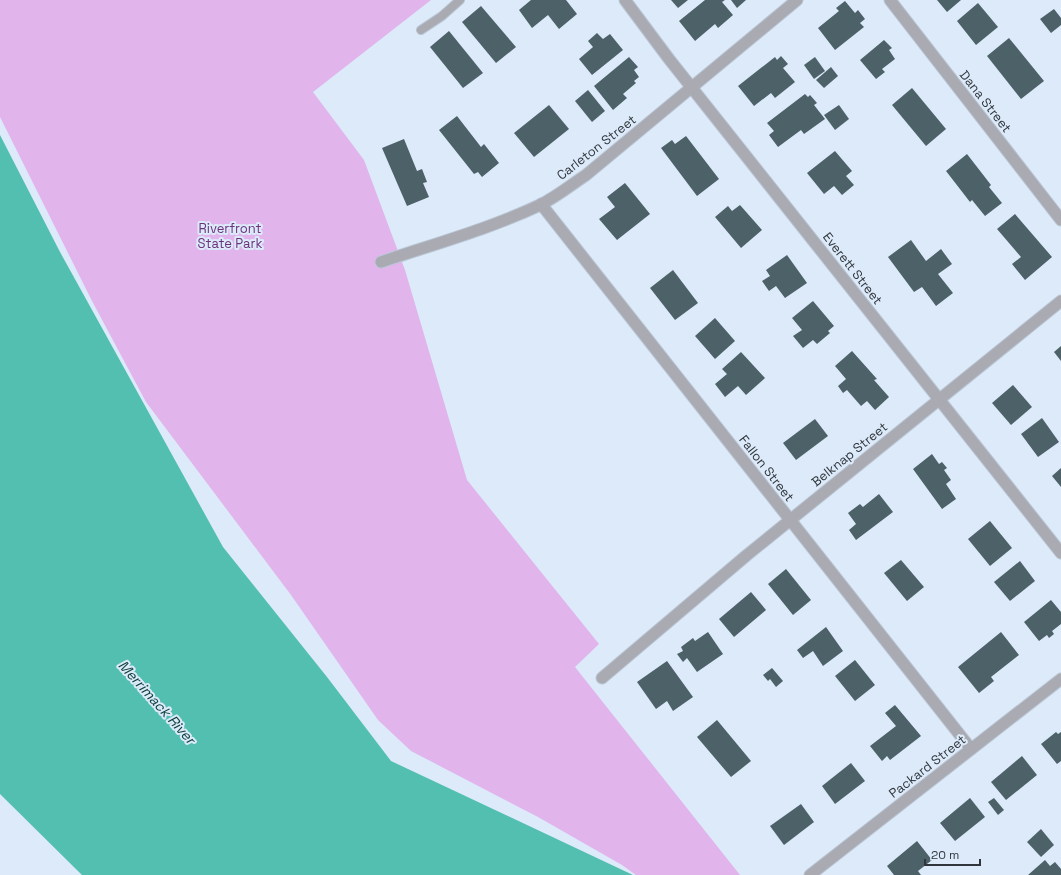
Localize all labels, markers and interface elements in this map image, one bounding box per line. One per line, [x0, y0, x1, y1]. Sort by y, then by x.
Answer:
street label: Dana Street [956, 67, 1015, 136]
street label: Carleton Street [553, 111, 639, 184]
park label: Riverfront State Park [198, 220, 262, 252]
street label: Everett Street [819, 229, 886, 308]
street label: Belknap Street [808, 418, 891, 490]
street label: Fallon Street [735, 432, 798, 505]
water label: Merrimack River [115, 656, 201, 749]
street label: Packard Street [885, 731, 969, 802]
scale bar [925, 841, 980, 867]
text: 20 m [931, 847, 959, 863]

